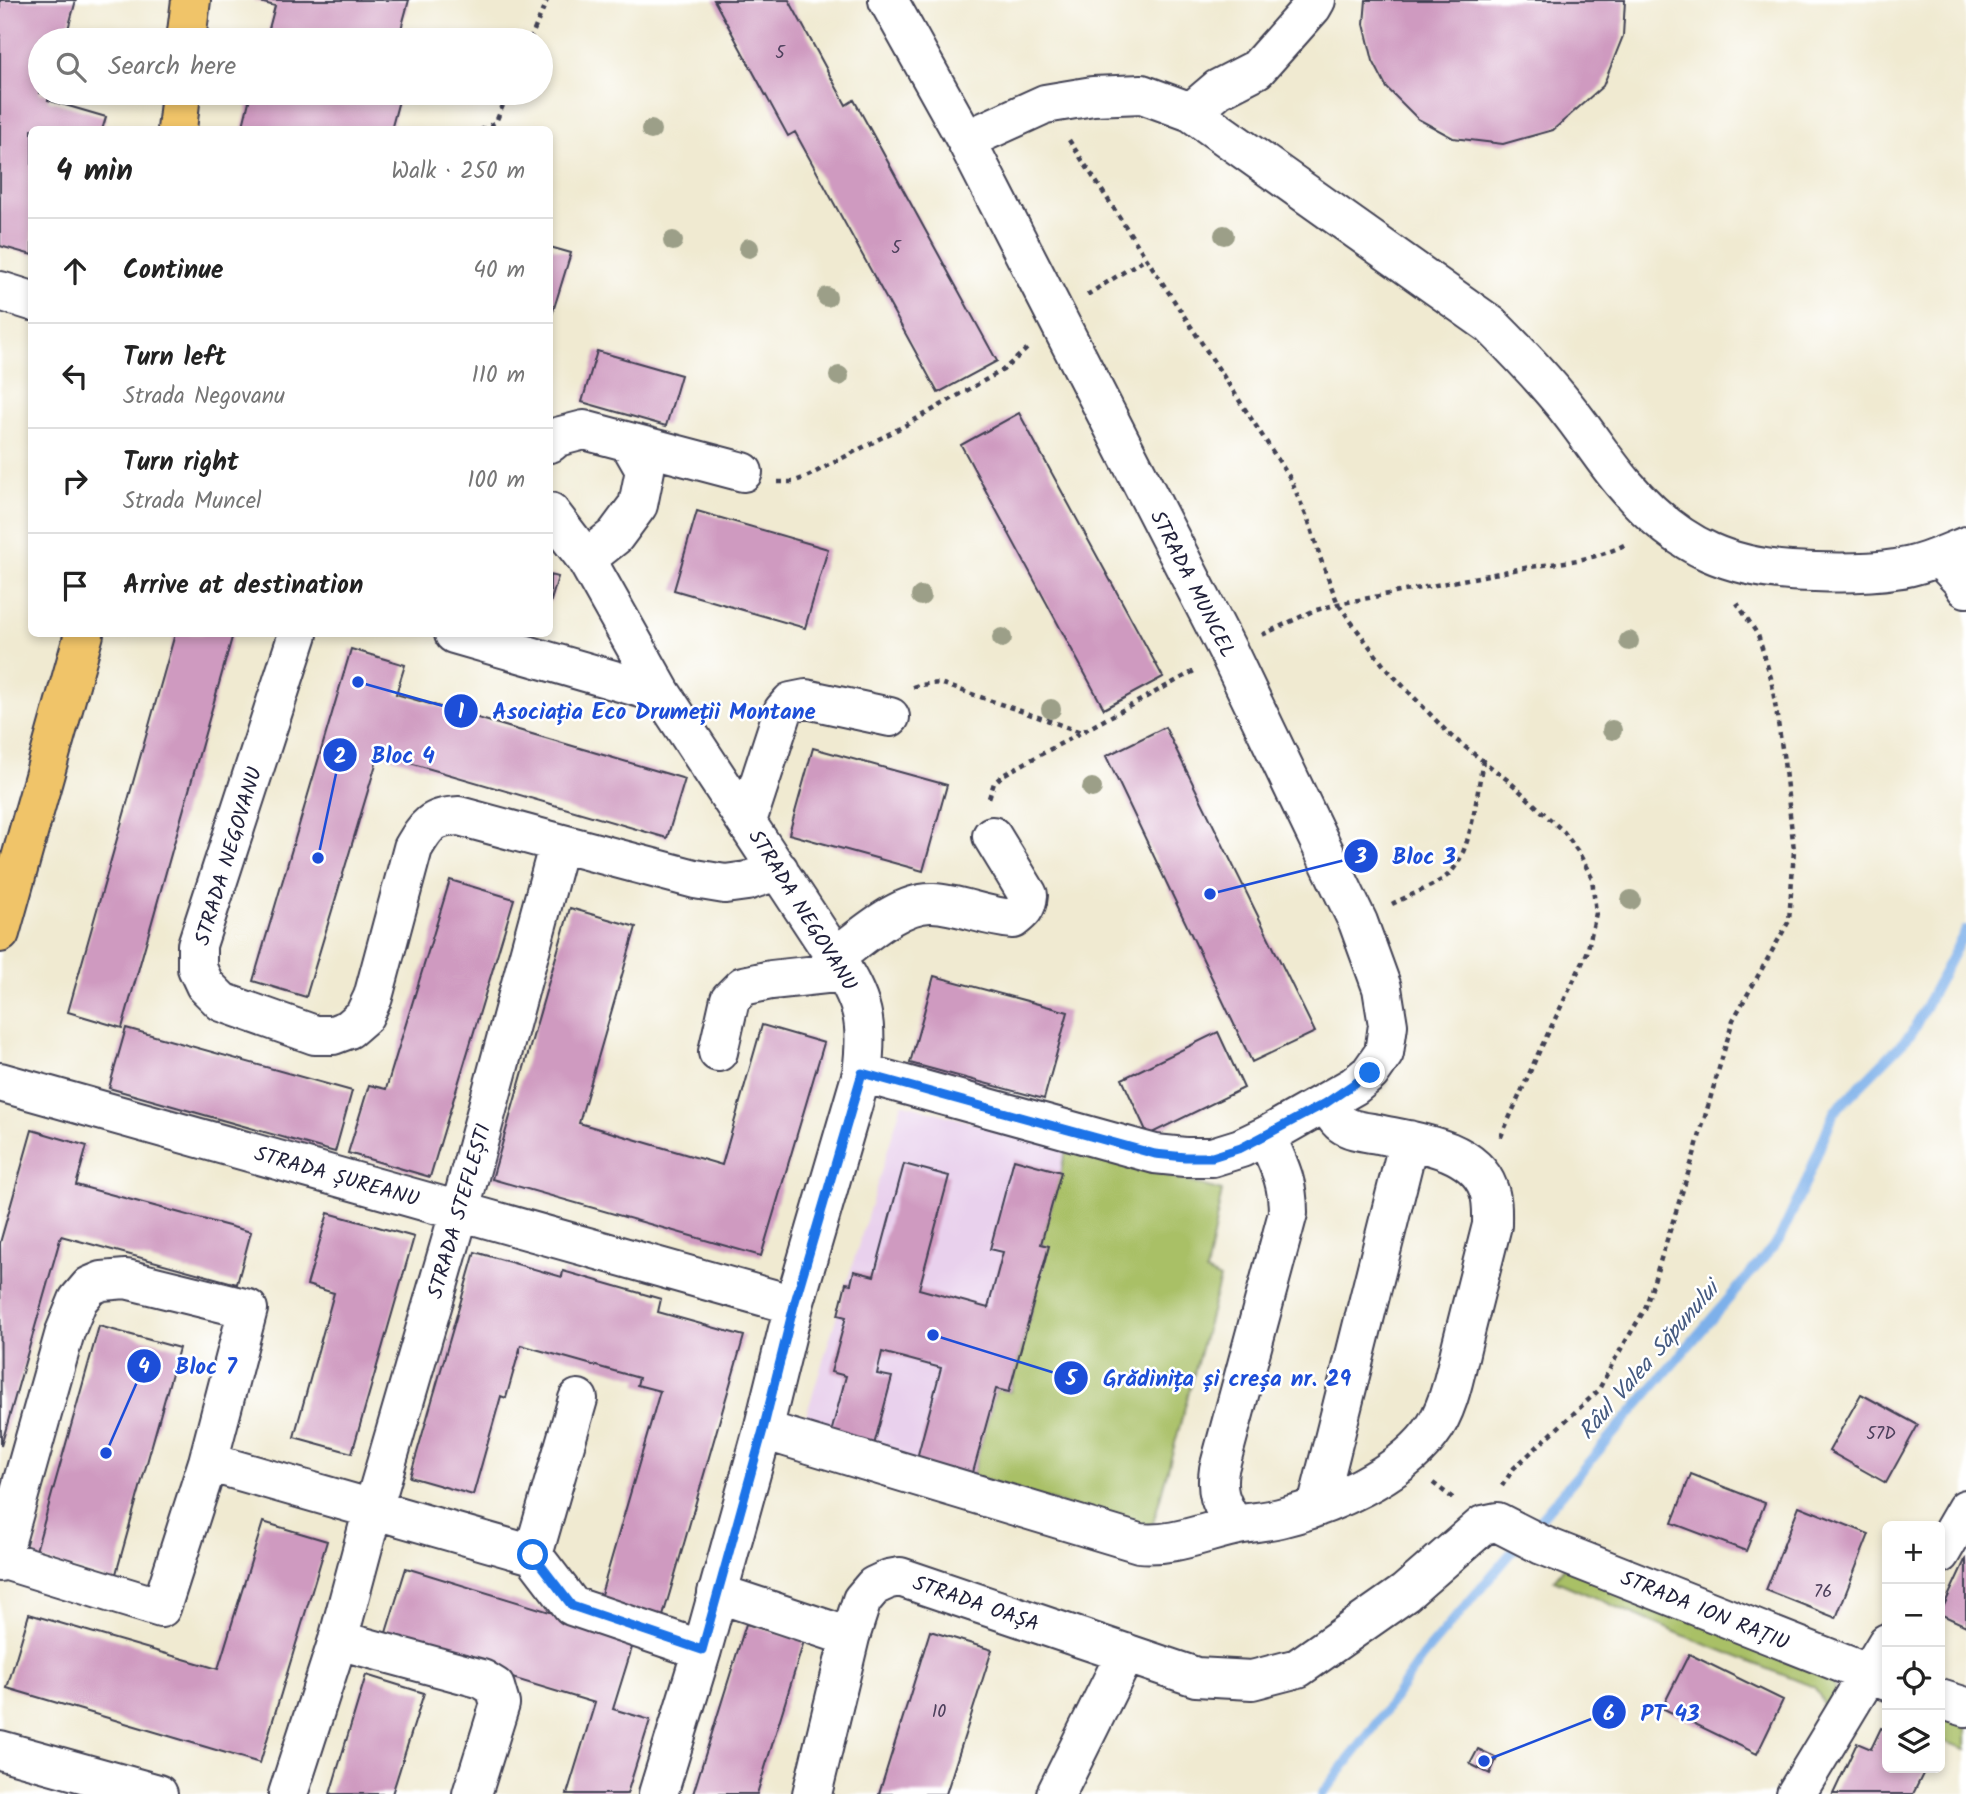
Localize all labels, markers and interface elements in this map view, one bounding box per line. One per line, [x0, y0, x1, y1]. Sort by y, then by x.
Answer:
search box [28, 28, 553, 105]
house number: 5 [775, 39, 786, 68]
text: Search here [108, 46, 236, 88]
icon: search [52, 48, 90, 86]
text: 4 min [56, 148, 133, 196]
text: Walk · 250 m [391, 154, 525, 190]
house number: 5 [891, 234, 902, 263]
text: Continue [123, 250, 224, 292]
icon: ahead [56, 252, 94, 290]
text: 40 m [473, 253, 525, 289]
text: Turn left [123, 337, 226, 379]
icon: left [56, 357, 94, 395]
text: 110 m [472, 358, 525, 394]
text: Strada Negovanu [123, 379, 285, 415]
text: Turn right [123, 442, 239, 484]
icon: right [56, 462, 94, 500]
text: 100 m [467, 463, 525, 499]
text: Strada Muncel [123, 484, 262, 520]
street label: STRADA MUNCEL [1140, 505, 1243, 664]
text: Arrive at destination [123, 565, 363, 607]
icon: arrive [56, 567, 94, 605]
callout: Asociația Eco Drumeții Montane [443, 689, 830, 733]
text: Asociația Eco Drumeții Montane [492, 695, 816, 731]
text: 1 [458, 696, 465, 729]
callout: Bloc 4 [323, 733, 449, 777]
text: Bloc 4 [371, 739, 435, 775]
text: 2 [334, 741, 346, 774]
street label: STRADA NEGOVANU [187, 763, 272, 950]
street label: STRADA NEGOVANU [739, 824, 865, 998]
callout: Bloc 3 [1343, 834, 1470, 878]
text: Bloc 3 [1392, 840, 1456, 876]
text: 3 [1354, 841, 1367, 874]
route end [1354, 1057, 1385, 1088]
street label: STRADA STEFLEȘTI [420, 1120, 501, 1303]
street label: STRADA ȘUREANU [250, 1138, 423, 1217]
water label: Râul Valea Săpunului [1570, 1271, 1732, 1449]
callout: Bloc 7 [126, 1344, 251, 1388]
text: Bloc 7 [175, 1350, 238, 1386]
text: 4 [138, 1351, 150, 1384]
callout: Grădinița și creșa nr. 29 [1054, 1356, 1365, 1400]
text: Grădinița și creșa nr. 29 [1103, 1362, 1351, 1398]
text: 5 [1065, 1363, 1079, 1396]
house number: 57D [1866, 1420, 1896, 1449]
map controls [1882, 1521, 1945, 1773]
button: + [1882, 1521, 1945, 1584]
route start [517, 1539, 548, 1570]
street label: STRADA ION RAȚIU [1615, 1563, 1794, 1660]
street label: STRADA OAȘA [908, 1567, 1043, 1641]
house number: 76 [1814, 1578, 1832, 1607]
button: − [1882, 1584, 1945, 1647]
button: locate [1882, 1647, 1945, 1710]
callout: PT 43 [1591, 1690, 1713, 1734]
text: PT 43 [1640, 1697, 1700, 1733]
house number: 10 [932, 1698, 946, 1727]
text: 6 [1603, 1698, 1615, 1731]
button: layers [1882, 1710, 1945, 1773]

